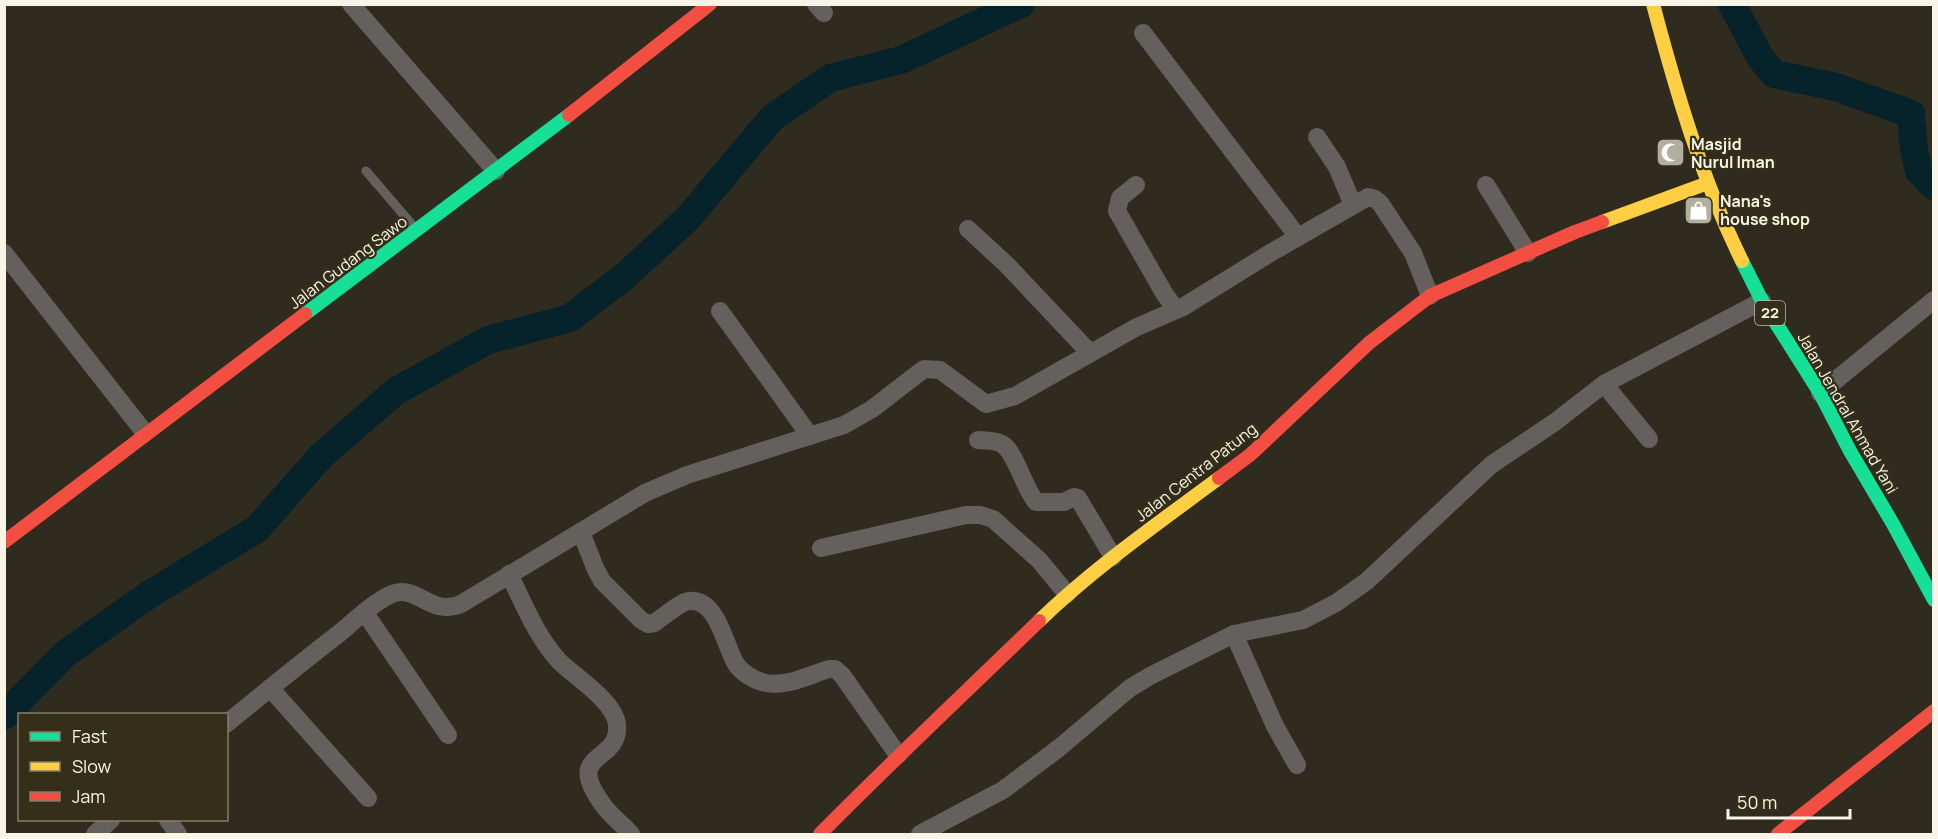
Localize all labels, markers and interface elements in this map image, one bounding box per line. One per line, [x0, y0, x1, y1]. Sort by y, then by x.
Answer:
place label: Masjid Nurul Iman [1691, 133, 1775, 173]
mosque icon: Masjid Nurul Iman [1654, 137, 1686, 169]
place label: Nana's house shop [1720, 190, 1810, 230]
shop icon: Nana's house shop [1683, 194, 1715, 226]
street label: Jalan Gudang Sawo [284, 210, 412, 314]
road number: 22 [1755, 301, 1785, 325]
street label: Jalan Jendral Ahmad Yani [1793, 328, 1903, 498]
street label: Jalan Centra Patung [1131, 418, 1261, 526]
legend [18, 713, 228, 821]
text: Fast [72, 724, 107, 748]
text: Slow [72, 754, 112, 778]
scale bar [1728, 782, 1850, 820]
text: Jam [72, 784, 106, 808]
text: 50 m [1737, 790, 1777, 814]

